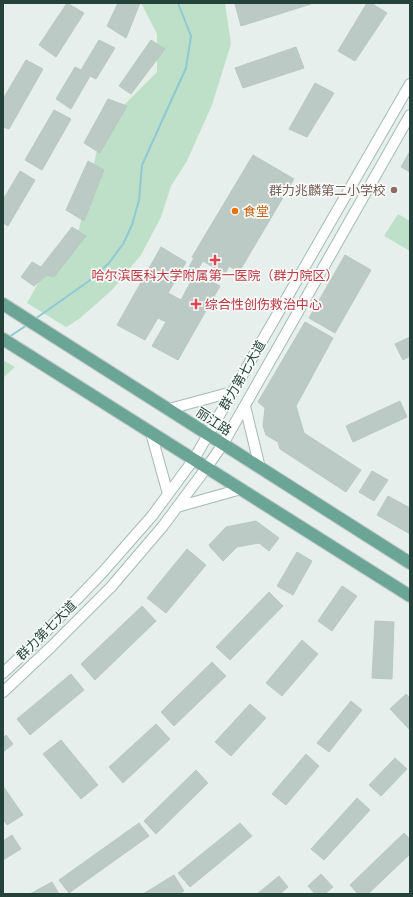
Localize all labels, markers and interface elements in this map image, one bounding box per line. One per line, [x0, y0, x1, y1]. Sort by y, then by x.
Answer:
place label: 群力兆麟第二小学校 [269, 183, 386, 198]
marker: 群力兆麟第二小学校 [389, 185, 399, 195]
place label: 食堂 [243, 204, 269, 219]
marker: 食堂 [230, 206, 240, 216]
marker: 哈尔滨医科大学附属第一医院（群力院区） [209, 254, 221, 266]
place label: 哈尔滨医科大学附属第一医院（群力院区） [91, 268, 339, 283]
place label: 综合性创伤救治中心 [205, 297, 322, 312]
marker: 综合性创伤救治中心 [190, 298, 202, 310]
street label: 群力第七大道 [216, 338, 268, 413]
street label: 丽江路 [193, 405, 234, 438]
street label: 群力第七大道 [13, 597, 79, 663]

